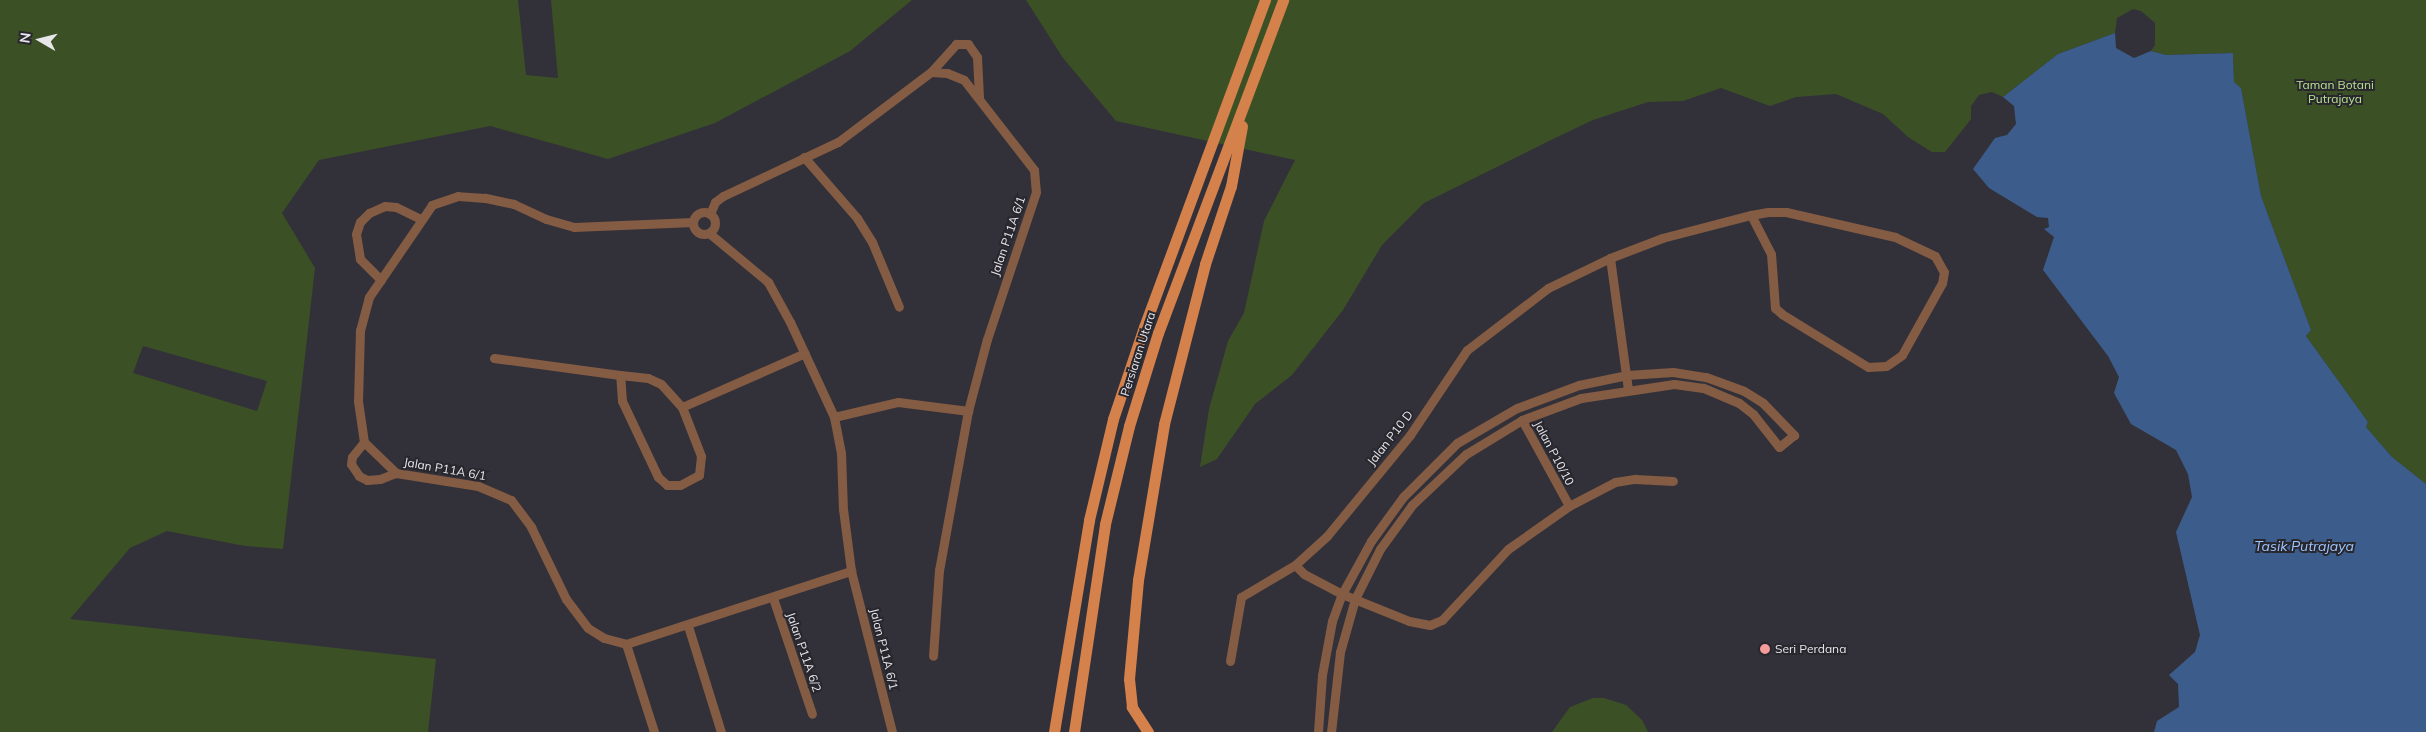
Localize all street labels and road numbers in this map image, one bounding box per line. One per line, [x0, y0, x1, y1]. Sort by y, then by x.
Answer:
street label: Jalan P11A 6/1 [988, 194, 1028, 278]
street label: Persiaran Utara [1118, 310, 1158, 398]
street label: Jalan P10 D [1364, 408, 1416, 468]
street label: Jalan P10/10 [1531, 418, 1577, 488]
street label: Jalan P11A 6/1 [403, 455, 487, 483]
street label: Jalan P11A 6/1 [867, 607, 901, 691]
street label: Jalan P11A 6/2 [784, 610, 824, 694]

